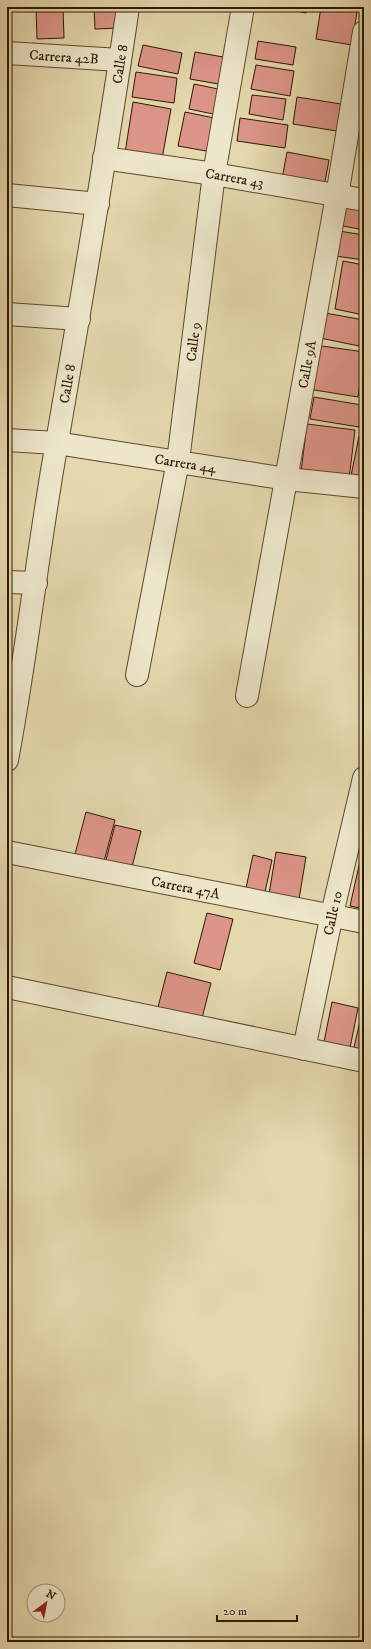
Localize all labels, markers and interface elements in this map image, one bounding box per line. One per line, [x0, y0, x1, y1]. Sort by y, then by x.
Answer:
street label: Calle 8 [109, 43, 132, 85]
street label: Carrera 42B [29, 46, 99, 69]
street label: Carrera 43 [204, 165, 265, 192]
street label: Calle 9 [183, 321, 205, 363]
street label: Calle 9A [295, 338, 321, 390]
street label: Calle 8 [56, 363, 80, 405]
street label: Carrera 44 [153, 450, 218, 478]
street label: Carrera 47A [150, 872, 222, 904]
street label: Calle 10 [320, 889, 347, 937]
north arrow [26, 1583, 66, 1623]
text: N [43, 1587, 58, 1604]
scale bar [217, 1597, 297, 1623]
text: 20 m [223, 1604, 247, 1619]

